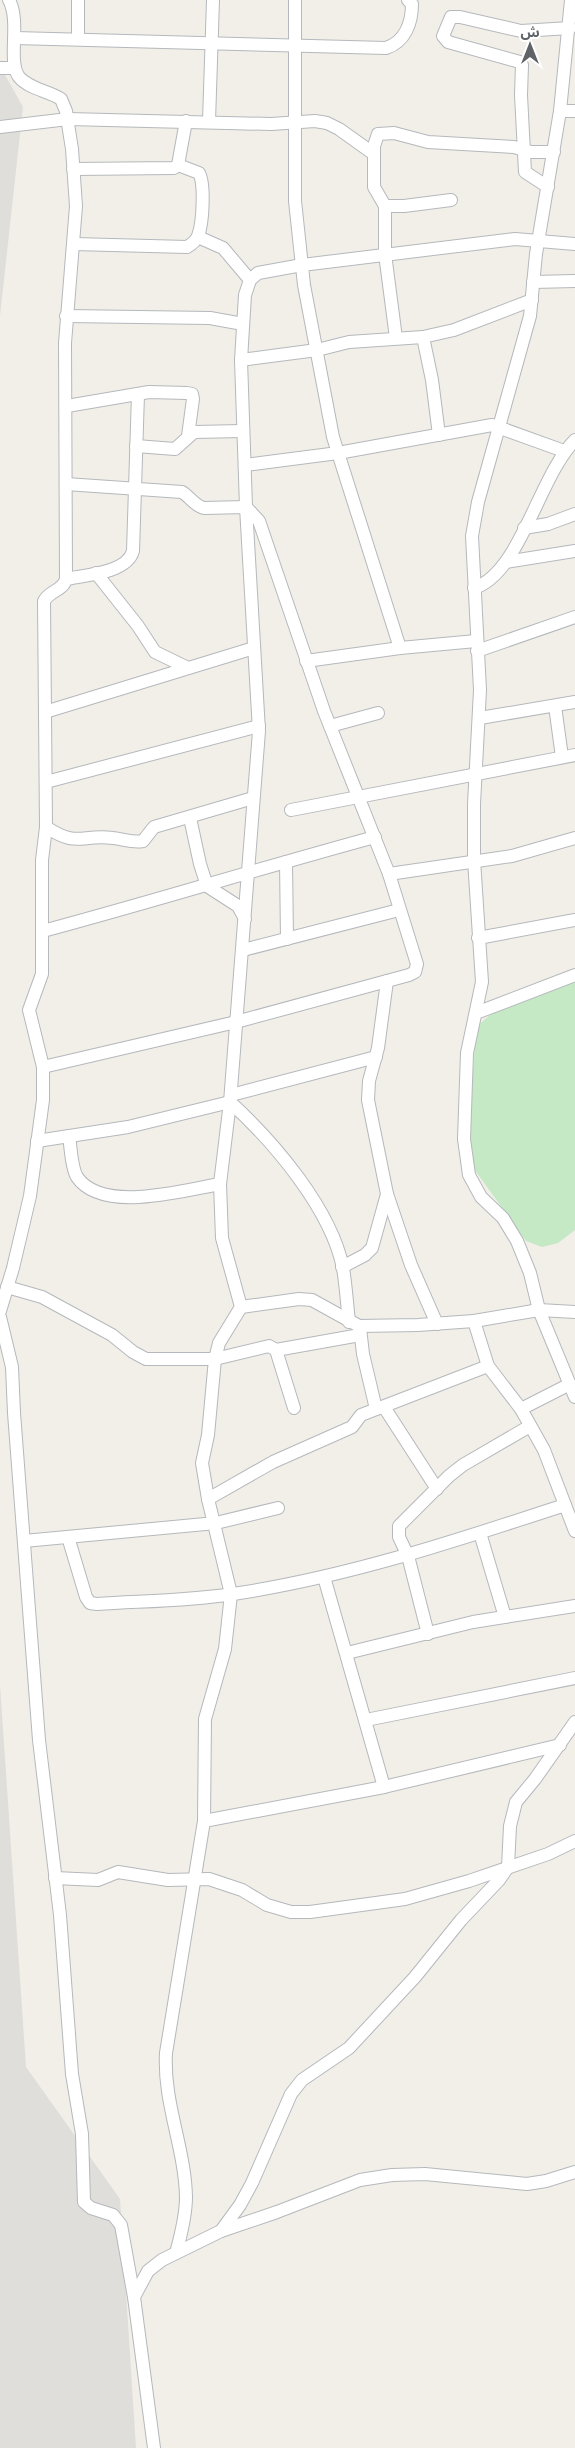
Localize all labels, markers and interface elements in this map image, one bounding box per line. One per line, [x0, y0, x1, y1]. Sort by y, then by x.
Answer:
north arrow [505, 20, 555, 70]
text: ش [520, 23, 540, 41]

